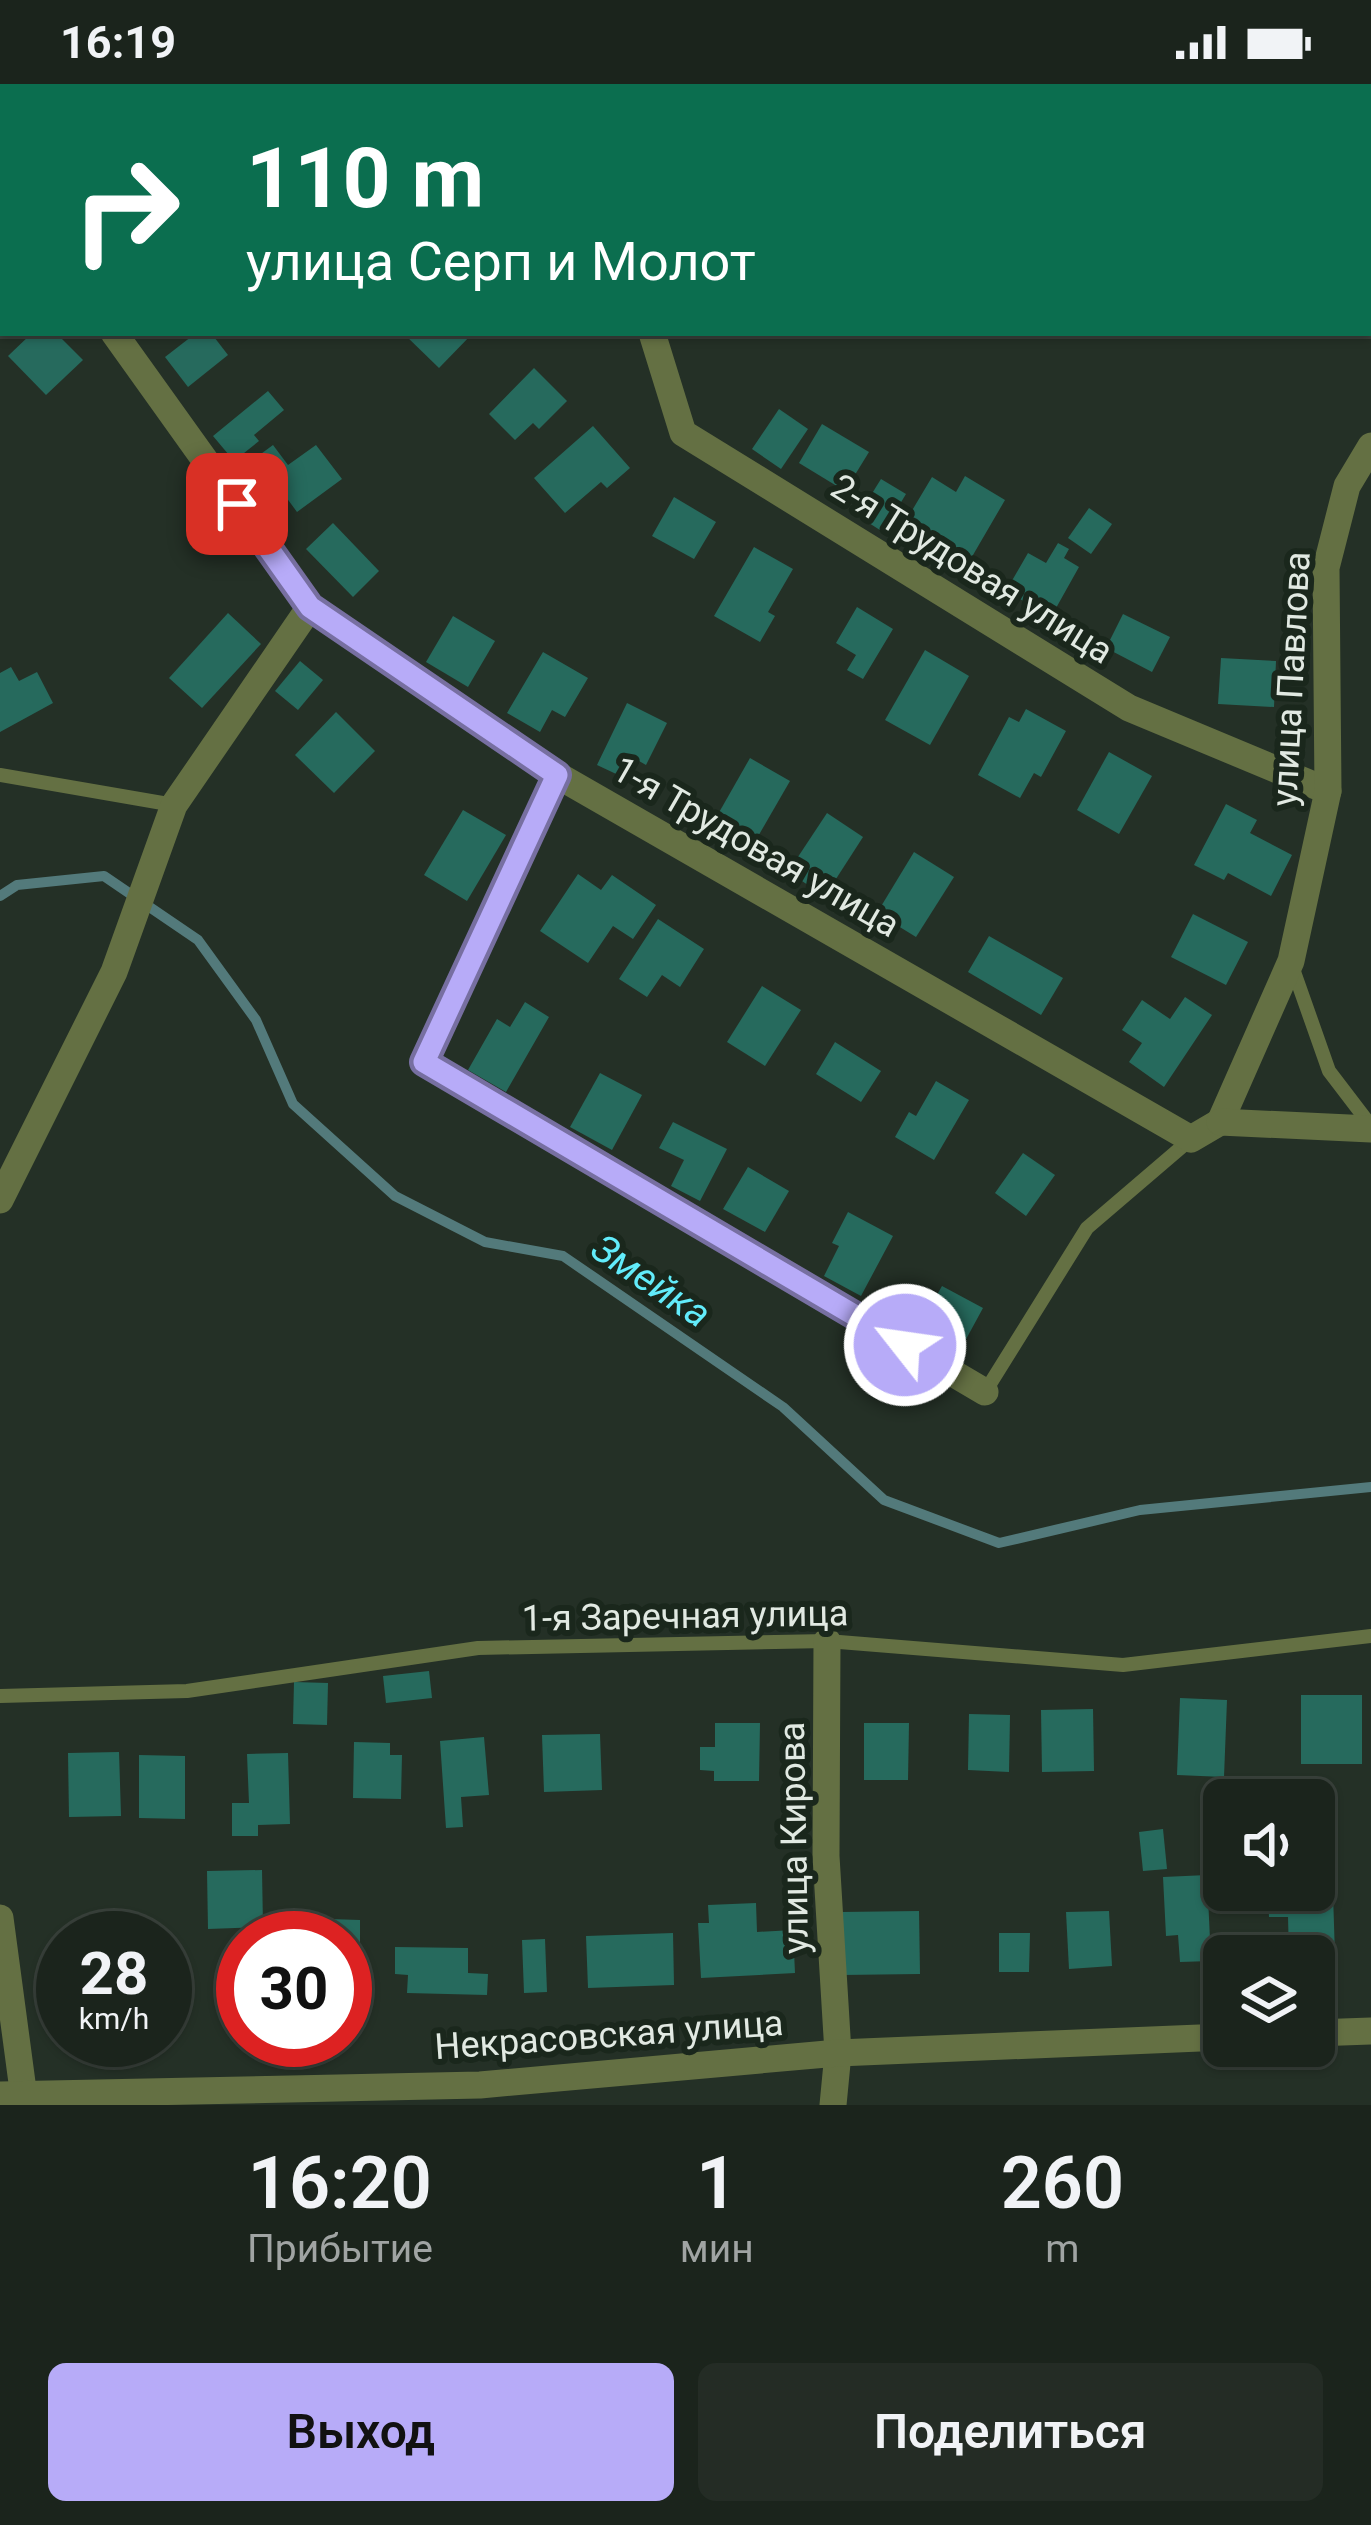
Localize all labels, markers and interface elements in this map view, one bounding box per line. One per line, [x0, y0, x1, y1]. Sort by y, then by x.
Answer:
text: 16:19 [60, 16, 176, 69]
text: 110 m [246, 129, 484, 228]
icon: right [48, 132, 204, 288]
text: улица Серп и Молот [246, 230, 756, 293]
pin [186, 453, 288, 555]
street label: 2-я Трудовая улица [824, 465, 1120, 673]
icon: arrive [204, 471, 270, 537]
street label: улица Павлова [1263, 551, 1319, 807]
street label: 1-я Трудовая улица [605, 748, 907, 946]
water label: Змейка [583, 1225, 719, 1337]
position arrow [842, 1282, 968, 1408]
street label: 1-я Заречная улица [521, 1592, 849, 1640]
street label: улица Кирова [771, 1722, 817, 1954]
map controls [1203, 1779, 1335, 2067]
button: sound [1203, 1779, 1335, 1911]
speed limit sign: 30 [216, 1911, 372, 2067]
button: layers [1203, 1935, 1335, 2067]
text: 28 [80, 1938, 148, 2009]
text: km/h [79, 2001, 149, 2036]
street label: Некрасовская улица [433, 2002, 785, 2068]
text: 16:20 [248, 2141, 432, 2226]
text: 1 [696, 2141, 737, 2226]
text: 260 [1001, 2141, 1124, 2226]
text: Прибытие [247, 2226, 433, 2272]
text: мин [680, 2226, 754, 2272]
text: m [1045, 2226, 1079, 2272]
button: Выход [48, 2363, 674, 2501]
button: Поделиться [698, 2363, 1323, 2501]

